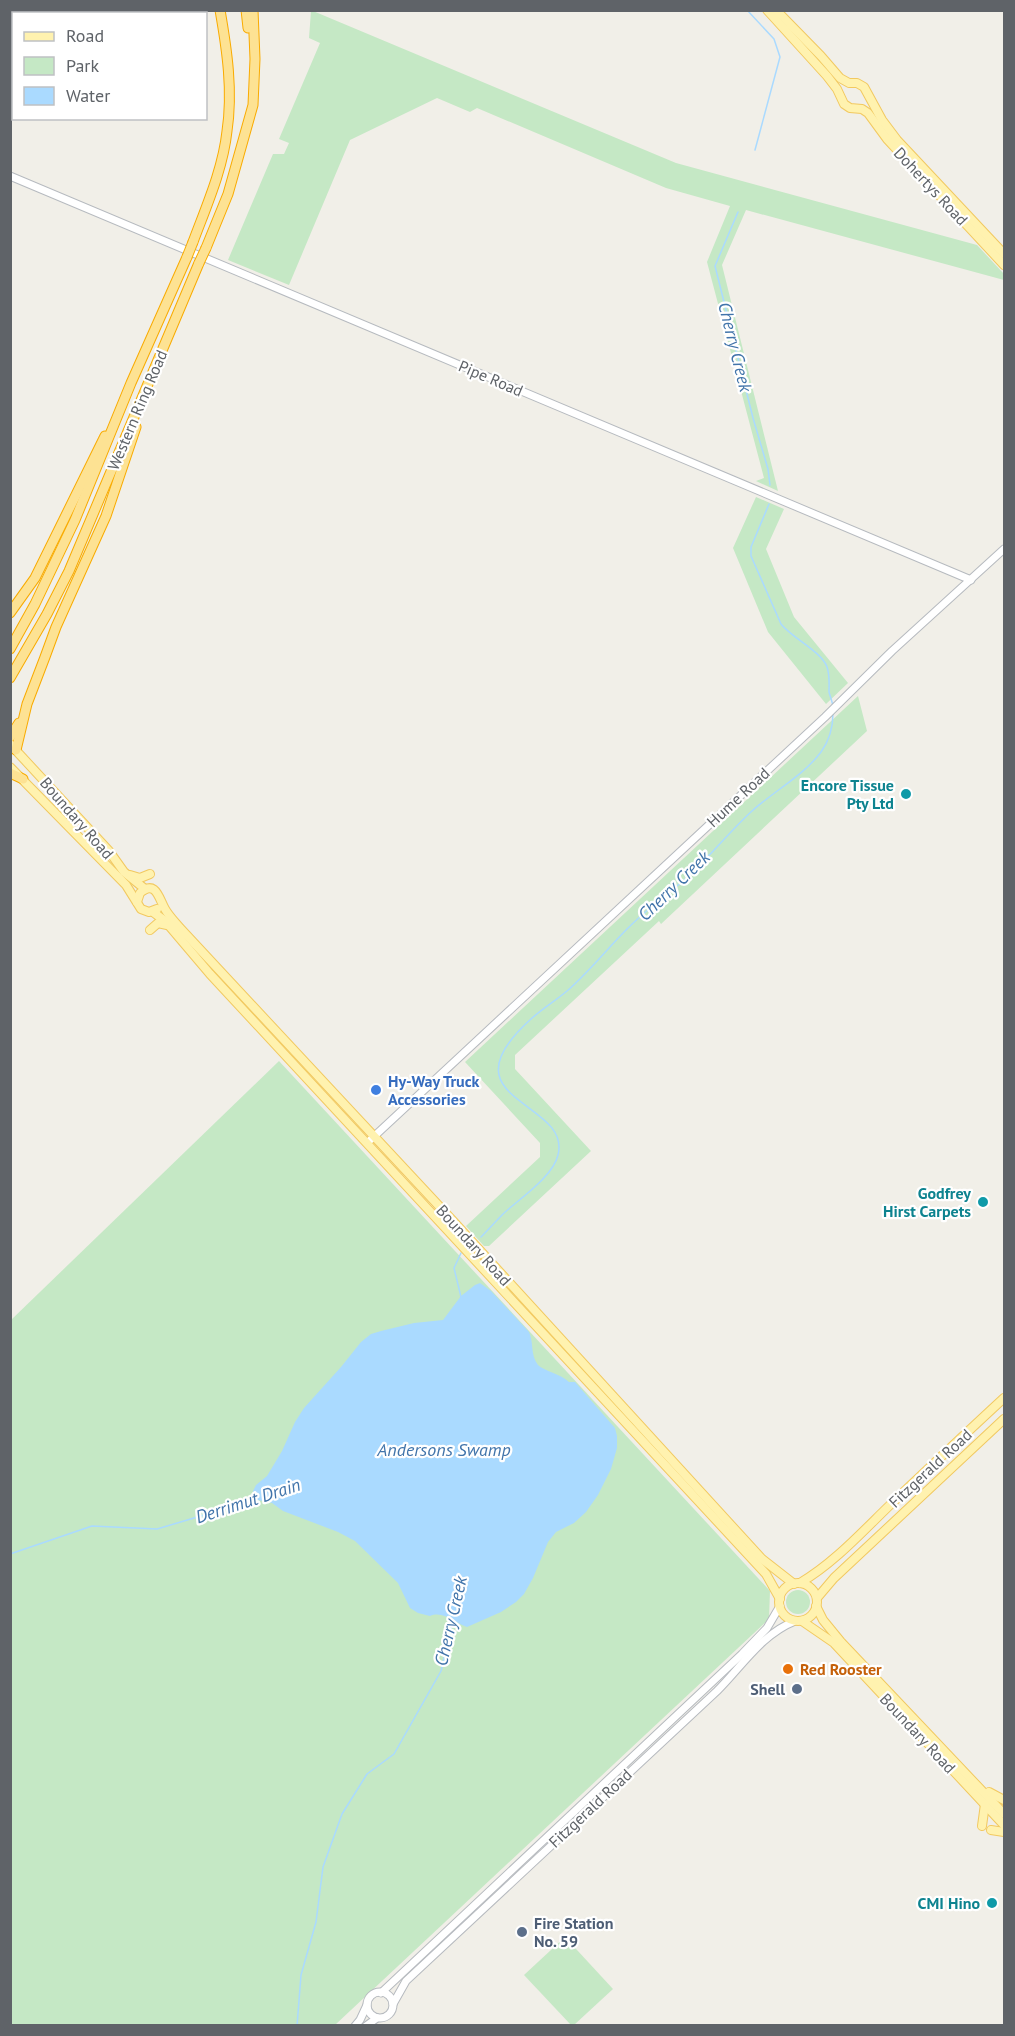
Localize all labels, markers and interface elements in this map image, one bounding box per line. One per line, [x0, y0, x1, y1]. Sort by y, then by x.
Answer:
legend [12, 12, 207, 120]
text: Road [66, 24, 104, 47]
text: Park [66, 54, 99, 77]
text: Water [66, 84, 110, 107]
street label: Dohertys Road [890, 143, 972, 229]
water label: Cherry Creek [713, 300, 758, 395]
street label: Western Ring Road [103, 347, 171, 473]
street label: Pipe Road [456, 355, 526, 401]
street label: Hume Road [702, 763, 774, 831]
street label: Boundary Road [36, 773, 118, 863]
place label: Encore Tissue Pty Ltd [801, 775, 894, 813]
marker: Encore Tissue Pty Ltd [899, 787, 913, 801]
water label: Cherry Creek [633, 845, 715, 926]
place label: Hy-Way Truck Accessories [388, 1071, 480, 1109]
marker: Hy-Way Truck Accessories [369, 1083, 383, 1097]
place label: Godfrey Hirst Carpets [883, 1183, 971, 1221]
marker: Godfrey Hirst Carpets [976, 1195, 990, 1209]
street label: Boundary Road [432, 1200, 516, 1290]
street label: Fitzgerald Road [884, 1424, 976, 1512]
water label: Andersons Swamp [376, 1438, 511, 1461]
water label: Derrimut Drain [192, 1473, 303, 1528]
water label: Cherry Creek [429, 1573, 472, 1668]
place label: Red Rooster [800, 1659, 882, 1679]
marker: Red Rooster [781, 1662, 795, 1676]
place label: Shell [750, 1679, 785, 1699]
marker: Shell [790, 1682, 804, 1696]
street label: Boundary Road [876, 1689, 960, 1777]
street label: Fitzgerald Road [544, 1764, 636, 1852]
place label: CMI Hino [918, 1893, 980, 1913]
marker: CMI Hino [985, 1896, 999, 1910]
place label: Fire Station No. 59 [534, 1913, 613, 1951]
marker: Fire Station No. 59 [515, 1925, 529, 1939]

